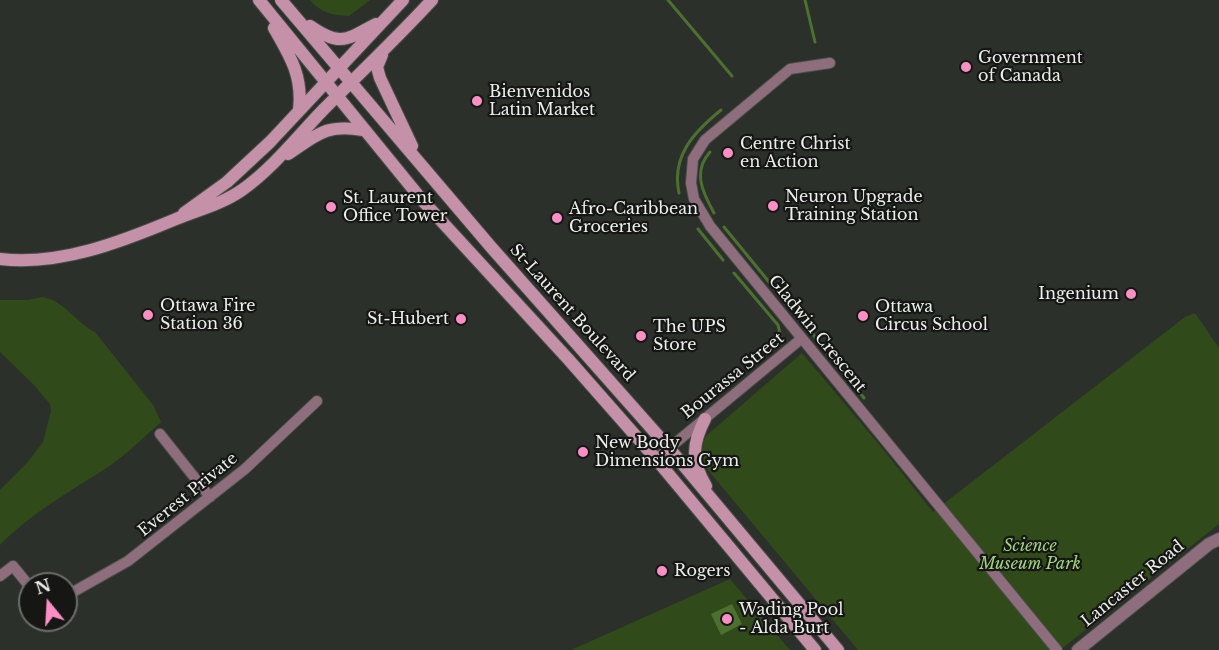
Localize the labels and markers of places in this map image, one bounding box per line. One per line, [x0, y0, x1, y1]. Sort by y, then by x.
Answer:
place label: Government of Canada [978, 48, 1083, 86]
marker: Government of Canada [959, 60, 973, 74]
place label: Bienvenidos Latin Market [489, 82, 595, 120]
marker: Bienvenidos Latin Market [470, 94, 484, 108]
place label: Centre Christ en Action [740, 134, 851, 172]
marker: Centre Christ en Action [721, 146, 735, 160]
place label: Neuron Upgrade Training Station [785, 187, 923, 225]
place label: St. Laurent Office Tower [343, 188, 447, 226]
place label: Afro-Caribbean Groceries [569, 199, 698, 237]
marker: Neuron Upgrade Training Station [766, 199, 780, 213]
marker: St. Laurent Office Tower [324, 200, 338, 214]
marker: Afro-Caribbean Groceries [550, 211, 564, 225]
place label: Ingenium [1038, 284, 1119, 304]
marker: Ingenium [1124, 287, 1138, 301]
place label: Ottawa Fire Station 36 [160, 296, 256, 334]
place label: Ottawa Circus School [875, 297, 988, 335]
marker: Ottawa Fire Station 36 [141, 308, 155, 322]
place label: St-Hubert [367, 309, 449, 329]
marker: Ottawa Circus School [856, 309, 870, 323]
marker: St-Hubert [454, 312, 468, 326]
place label: The UPS Store [653, 317, 726, 355]
marker: The UPS Store [634, 329, 648, 343]
place label: New Body Dimensions Gym [595, 433, 739, 471]
marker: New Body Dimensions Gym [576, 445, 590, 459]
place label: Rogers [674, 561, 730, 581]
marker: Rogers [655, 564, 669, 578]
place label: Wading Pool - Alda Burt [739, 600, 843, 638]
marker: Wading Pool - Alda Burt [720, 612, 734, 626]

